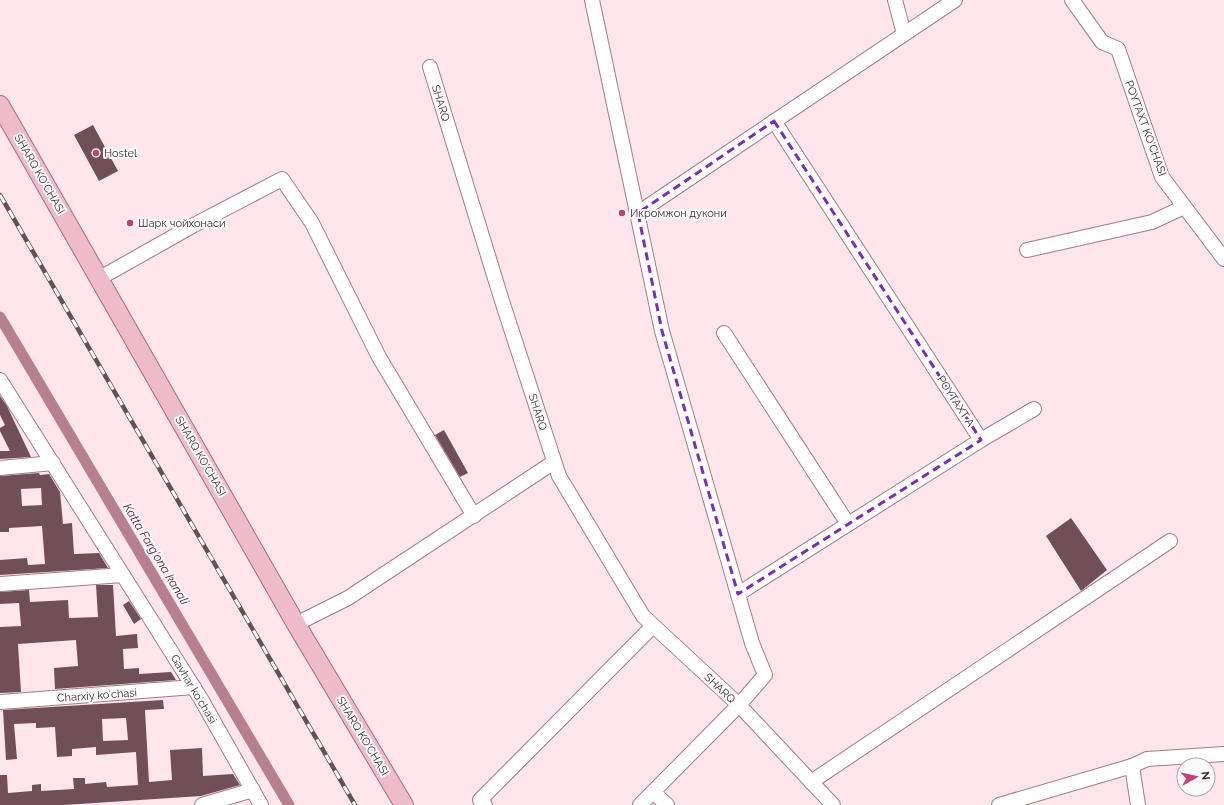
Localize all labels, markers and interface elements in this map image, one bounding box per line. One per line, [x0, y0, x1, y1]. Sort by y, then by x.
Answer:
street label: POYTAXT KO'CHASI [1122, 79, 1169, 178]
street label: SHARQ [429, 83, 452, 123]
street label: SHARQ KO'CHASI [11, 132, 68, 216]
place label: Hostel [104, 147, 137, 160]
marker: Hostel [91, 148, 101, 158]
place label: Икромжон дукони [630, 207, 727, 220]
marker: Икромжон дукони [617, 208, 627, 218]
place label: Шарк чойхонаси [138, 217, 226, 230]
marker: Шарк чойхонаси [125, 218, 135, 228]
street label: POYTAXT A [934, 373, 977, 430]
street label: SHARQ [526, 392, 550, 432]
street label: SHARQ KO'CHASI [172, 414, 229, 498]
water label: Katta Farg'ona kanali [120, 501, 192, 607]
street label: Gavhar koʻchasi [168, 652, 219, 726]
street label: SHARQ [701, 671, 738, 706]
street label: Charxiy koʻchasi [57, 686, 137, 705]
street label: SHARQ KO'CHASI [334, 694, 391, 778]
north arrow [1176, 757, 1216, 797]
text: N [1198, 771, 1212, 781]

